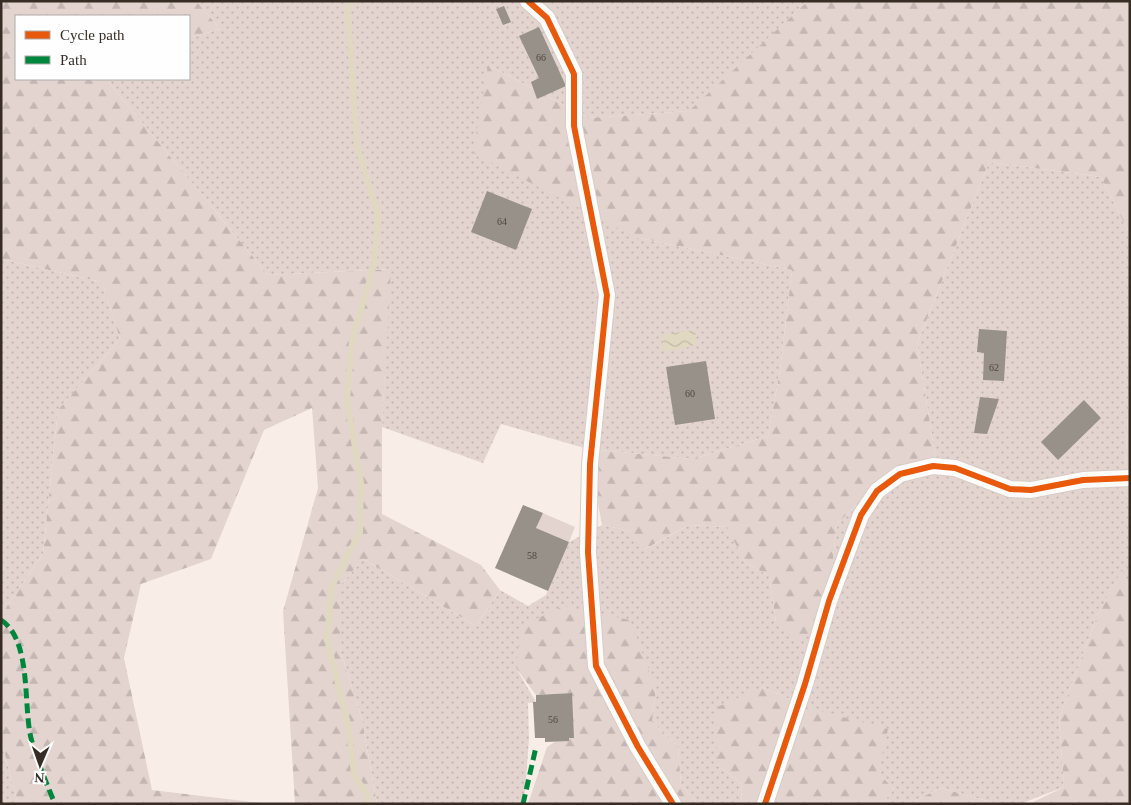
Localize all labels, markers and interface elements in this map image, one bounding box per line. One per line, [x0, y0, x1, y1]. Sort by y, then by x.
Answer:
legend [15, 15, 190, 80]
text: Cycle path [60, 27, 125, 43]
text: Path [60, 52, 87, 68]
house number: 66 [536, 52, 546, 63]
house number: 64 [497, 216, 507, 227]
house number: 62 [989, 362, 999, 373]
house number: 60 [685, 388, 695, 399]
house number: 58 [527, 550, 537, 561]
house number: 56 [548, 714, 558, 725]
north arrow [15, 740, 65, 790]
text: N [34, 770, 45, 785]

